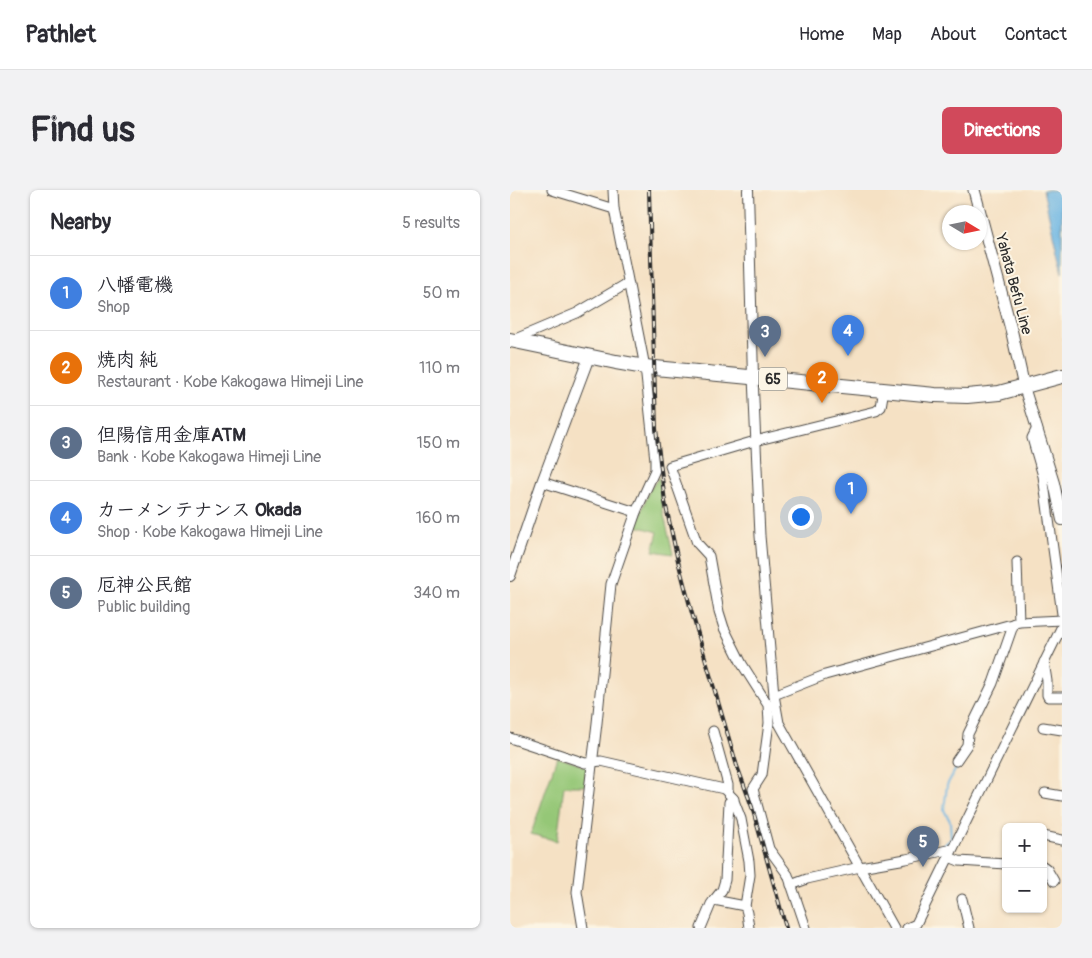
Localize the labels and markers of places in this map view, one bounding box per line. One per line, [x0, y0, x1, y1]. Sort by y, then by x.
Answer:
pin: 4 [832, 315, 864, 356]
pin: 3 [749, 316, 781, 357]
pin: 2 [806, 362, 838, 403]
pin: 1 [835, 473, 867, 514]
pin: 5 [907, 826, 939, 867]

